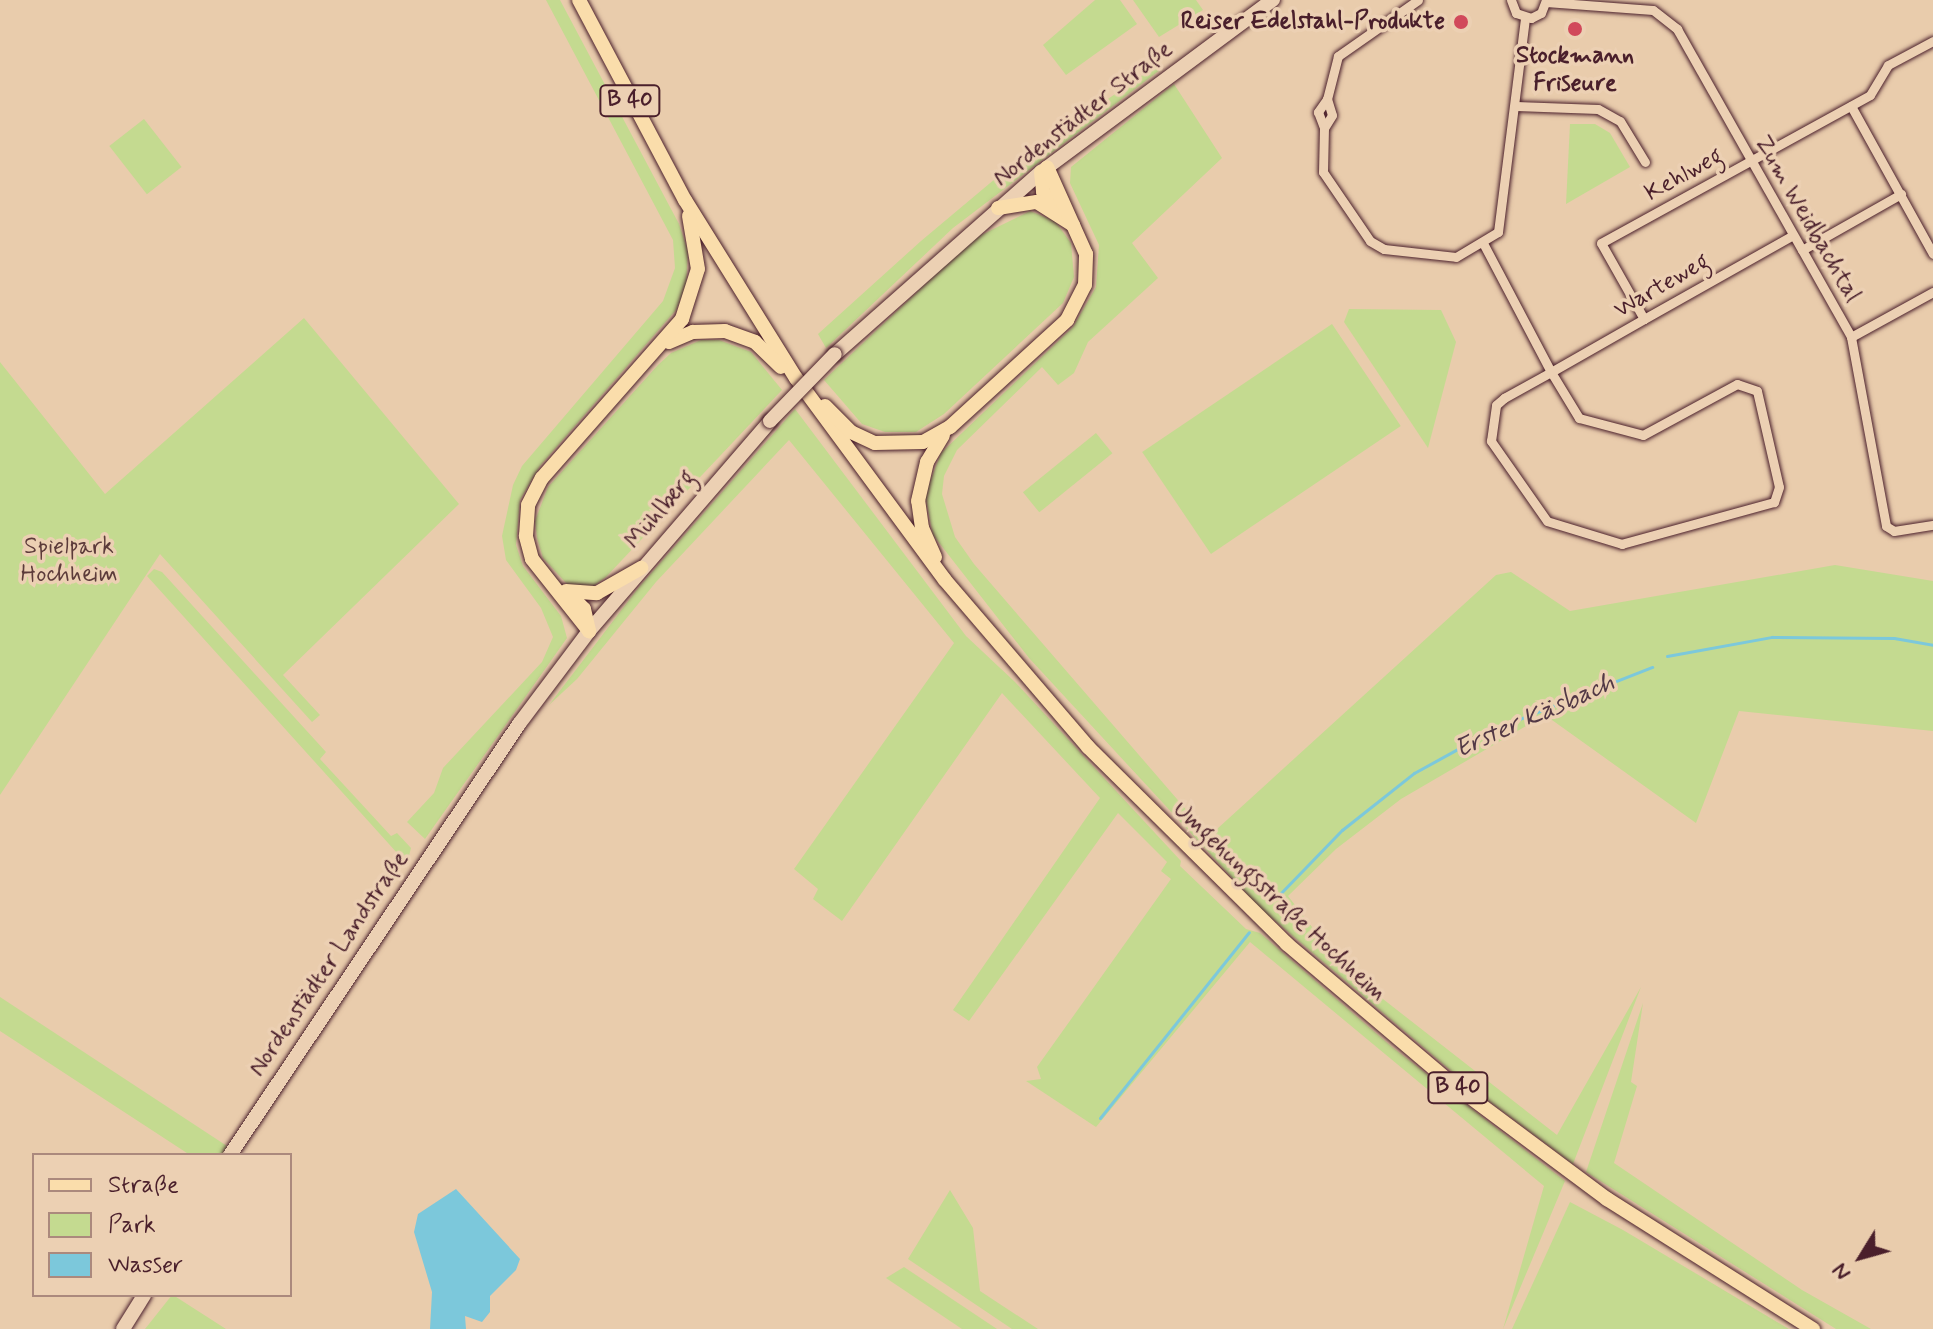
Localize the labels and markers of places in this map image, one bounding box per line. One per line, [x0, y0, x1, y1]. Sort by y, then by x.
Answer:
place label: Reiser Edelstahl-Produkte [1186, 8, 1445, 36]
marker: Reiser Edelstahl-Produkte [1452, 13, 1470, 31]
marker: Stockmann Friseure [1566, 20, 1584, 38]
place label: Stockmann Friseure [1516, 42, 1634, 98]

